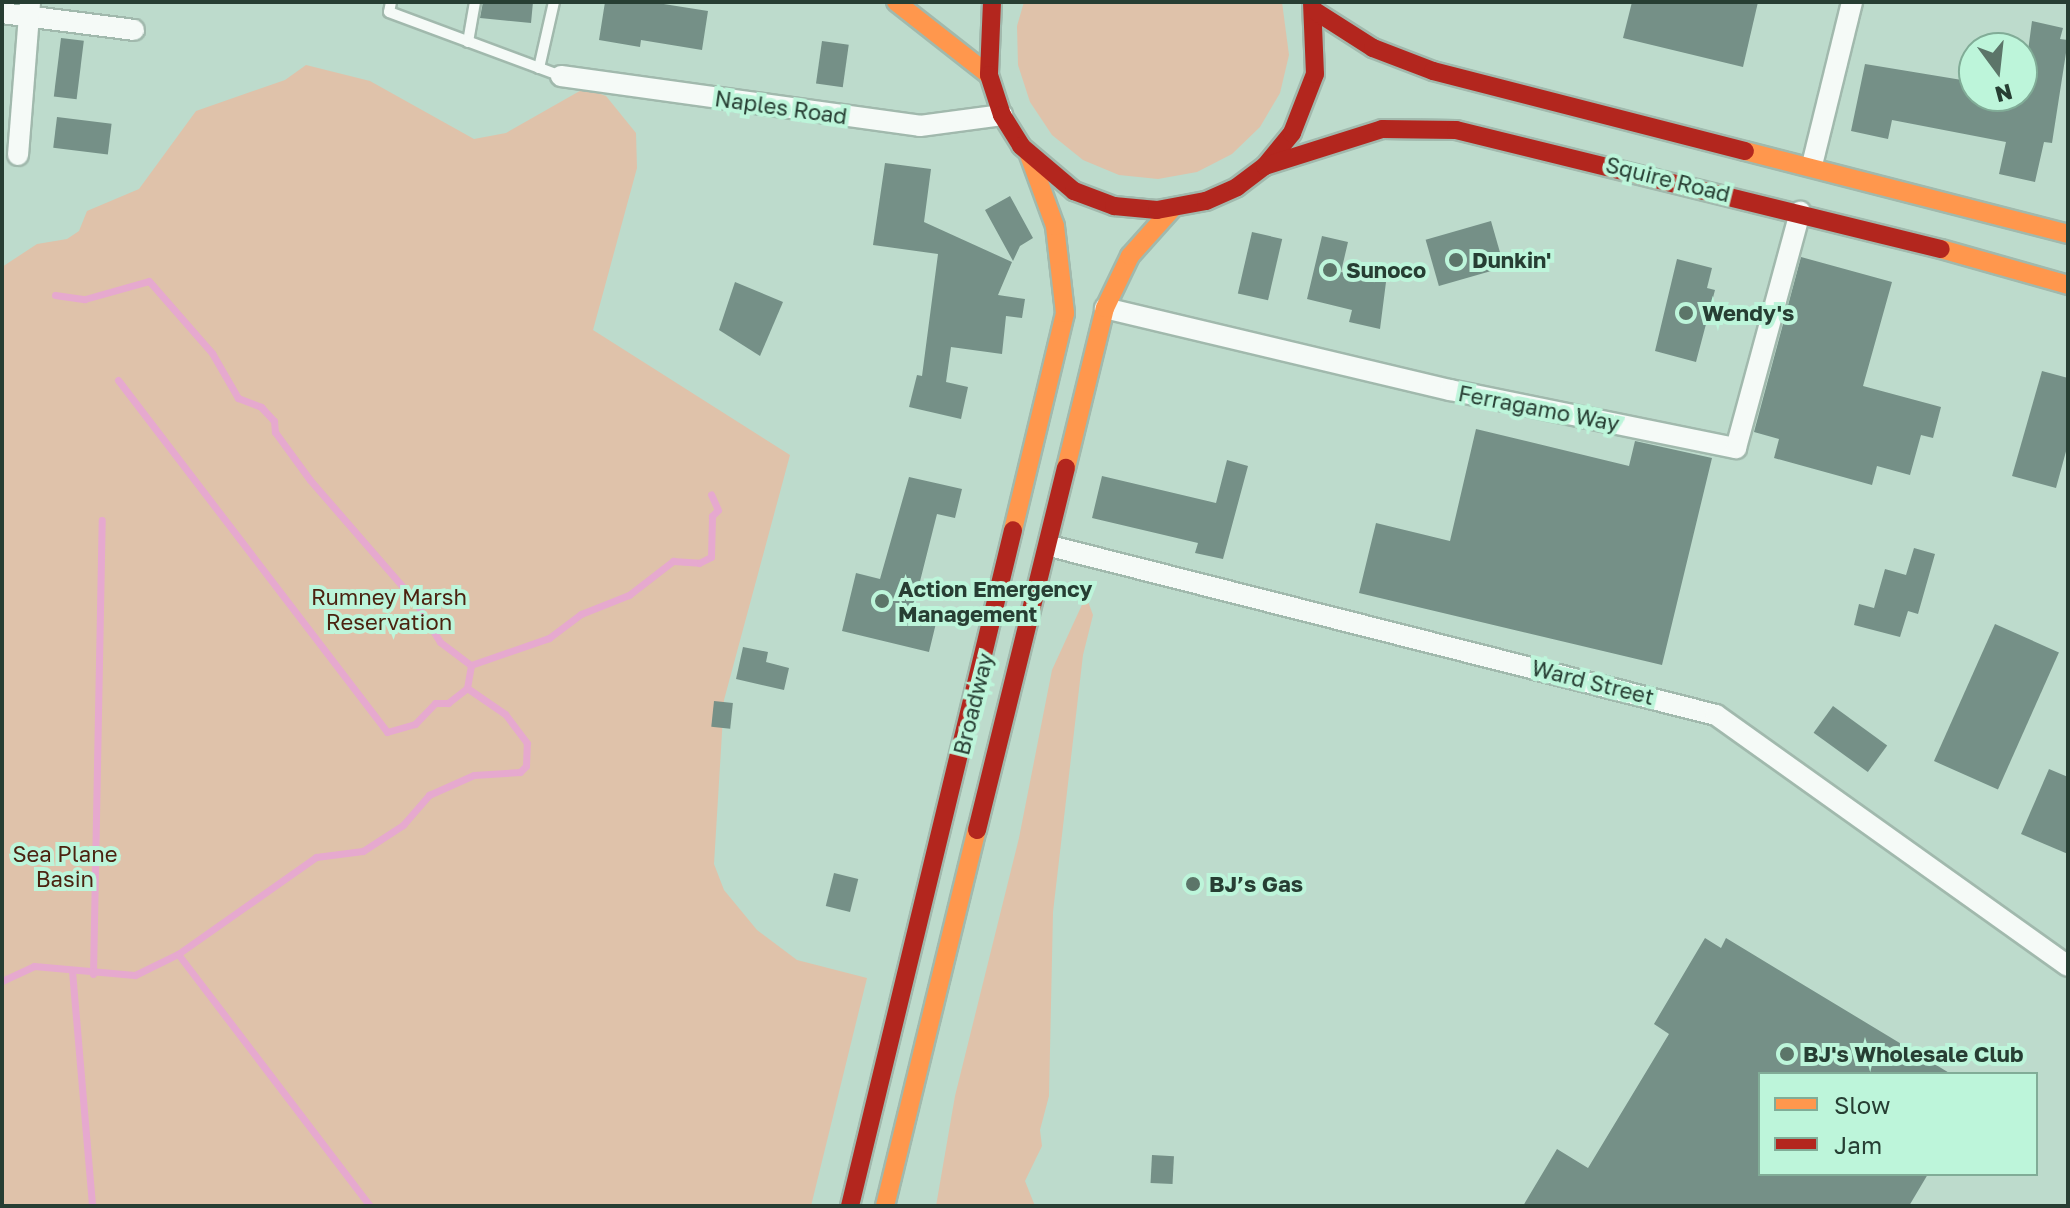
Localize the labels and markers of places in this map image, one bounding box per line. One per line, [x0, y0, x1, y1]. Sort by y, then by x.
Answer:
place label: Dunkin' [1472, 247, 1551, 273]
marker: Dunkin' [1447, 251, 1465, 269]
place label: Sunoco [1346, 257, 1426, 283]
marker: Sunoco [1321, 261, 1339, 279]
place label: Wendy's [1702, 300, 1794, 326]
marker: Wendy's [1677, 304, 1695, 322]
place label: Action Emergency Management [898, 575, 1092, 626]
marker: Action Emergency Management [873, 592, 891, 610]
place label: BJ’s Gas [1209, 871, 1303, 897]
marker: BJ’s Gas [1184, 875, 1202, 893]
place label: BJ's Wholesale Club [1803, 1041, 2023, 1067]
marker: BJ's Wholesale Club [1778, 1045, 1796, 1063]

